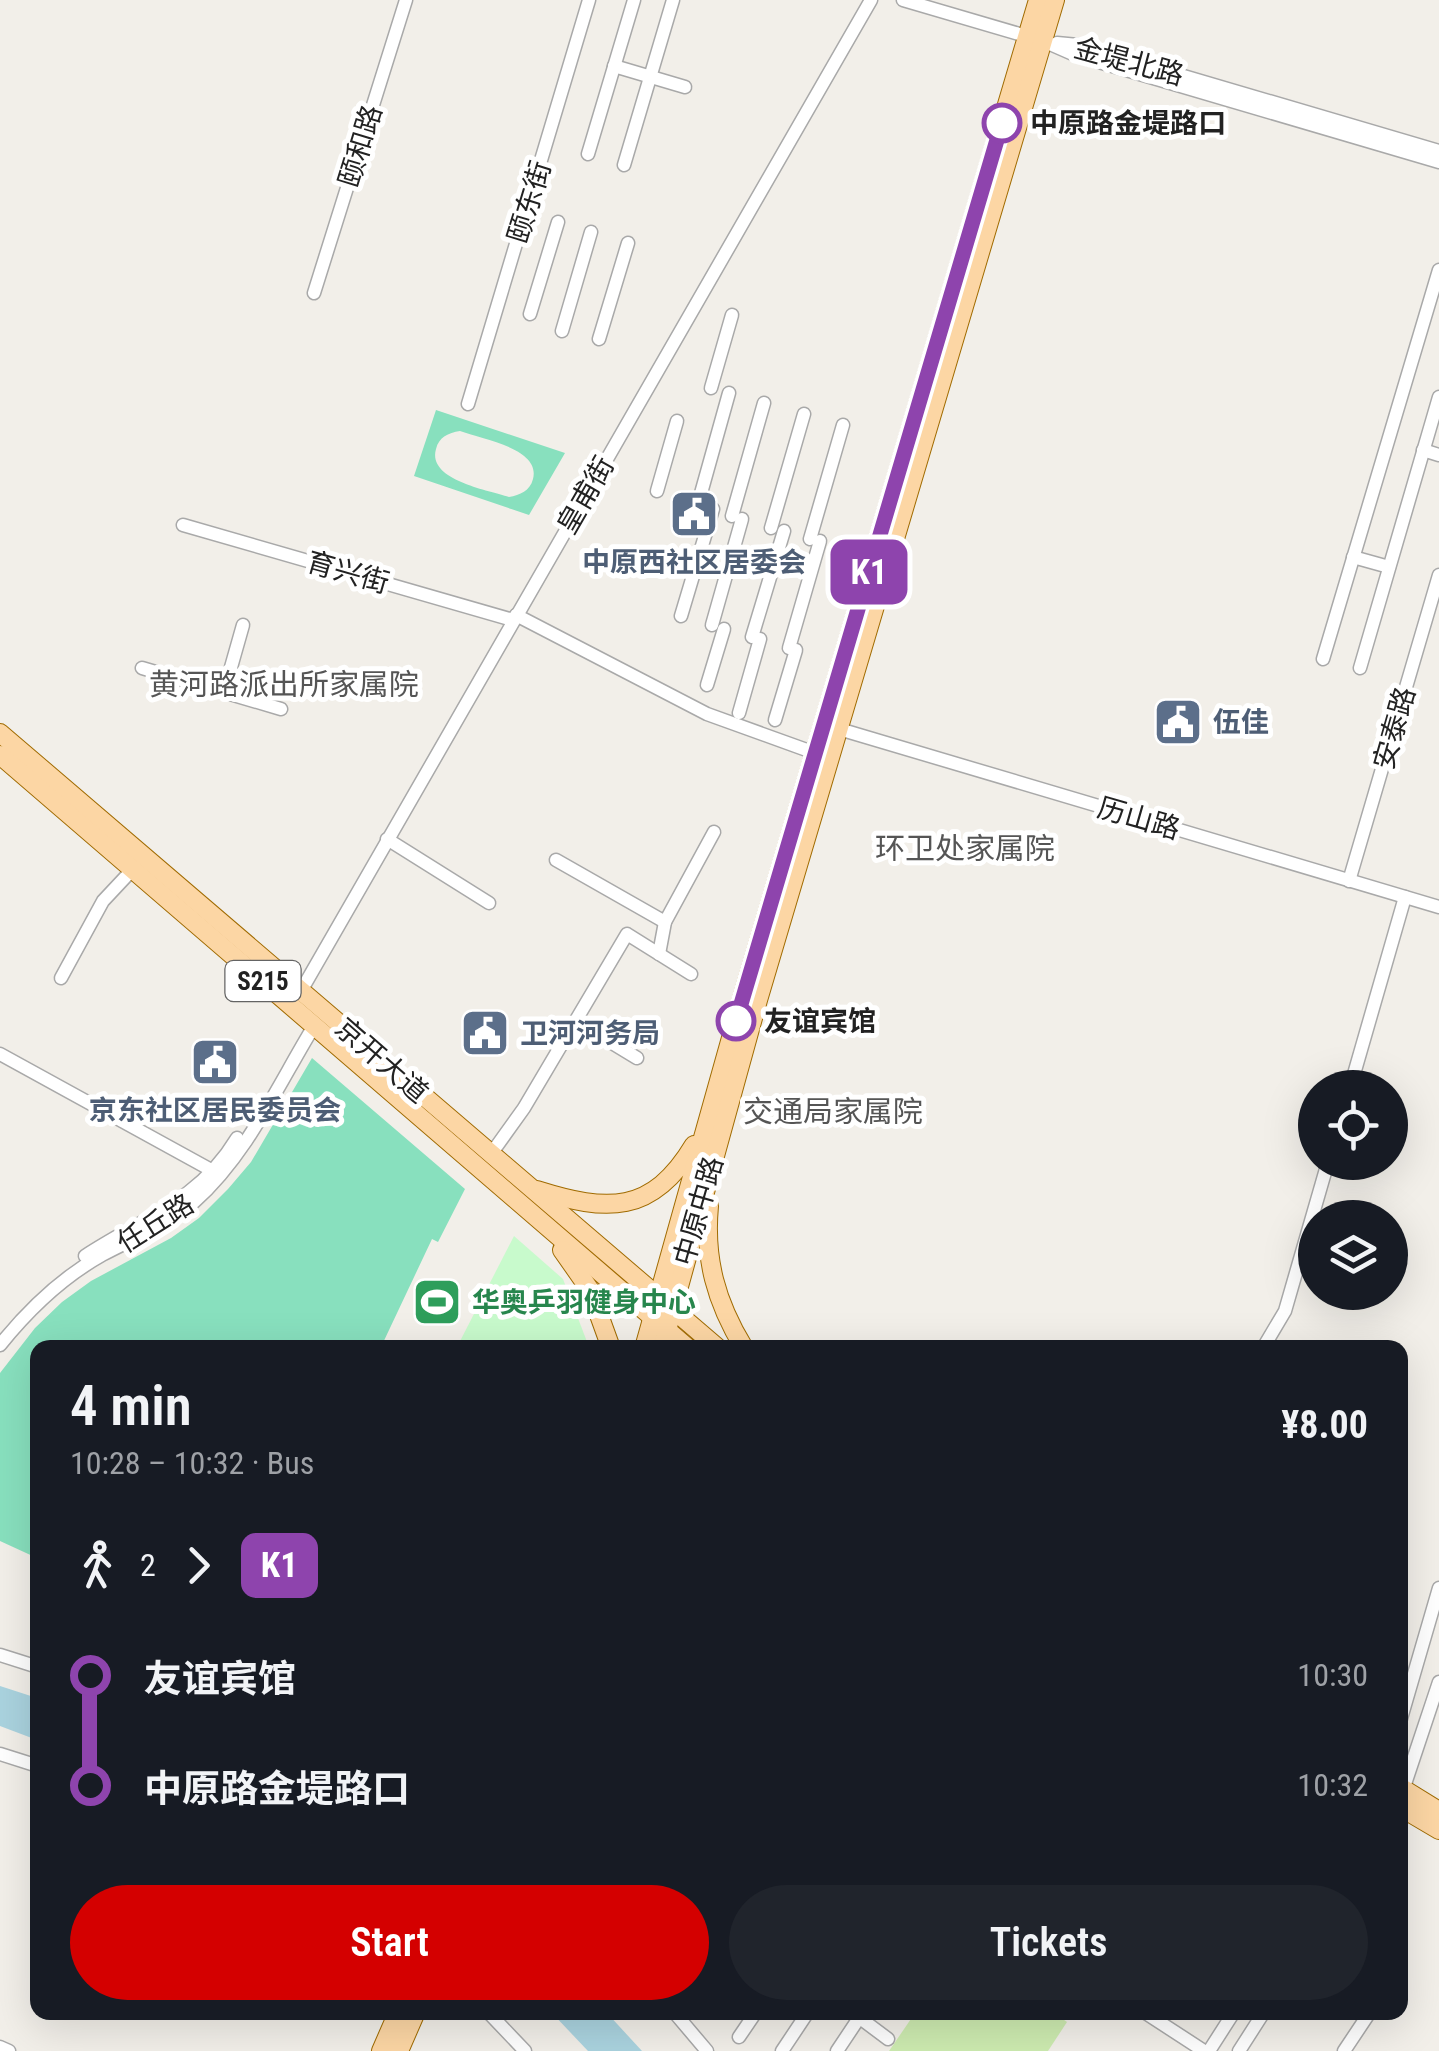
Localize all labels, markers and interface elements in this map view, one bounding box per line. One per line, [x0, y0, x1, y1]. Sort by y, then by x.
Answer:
street label: 金堤北路 [1071, 31, 1187, 92]
street label: 颐和路 [332, 101, 389, 191]
marker: 中原路金堤路口 [983, 104, 1021, 142]
place label: 中原路金堤路口 [1030, 107, 1226, 140]
street label: 颐东街 [501, 157, 558, 247]
street label: 皇甫街 [550, 451, 621, 540]
public building icon: 中原西社区居委会 [668, 488, 720, 540]
line badge: K1 [824, 540, 914, 604]
street label: 育兴街 [303, 545, 393, 600]
place label: 中原西社区居委会 [582, 546, 806, 579]
text: K1 [850, 552, 888, 593]
district label: 黄河路派出所家属院 [149, 667, 419, 702]
street label: 安泰路 [1367, 683, 1422, 773]
public building icon: 伍佳 [1152, 696, 1204, 748]
place label: 伍佳 [1213, 706, 1269, 739]
street label: 历山路 [1094, 791, 1184, 846]
district label: 环卫处家属院 [875, 831, 1055, 866]
road number: S215 [226, 961, 300, 1001]
marker: 友谊宾馆 [717, 1002, 755, 1040]
place label: 友谊宾馆 [764, 1005, 876, 1038]
public building icon: 卫河河务局 [459, 1007, 511, 1059]
street label: 京开大道 [329, 1011, 435, 1110]
place label: 卫河河务局 [520, 1017, 660, 1050]
public building icon: 京东社区居民委员会 [189, 1036, 241, 1088]
map controls [1298, 1070, 1408, 1310]
button: locate [1298, 1070, 1408, 1180]
place label: 京东社区居民委员会 [89, 1094, 341, 1127]
district label: 交通局家属院 [743, 1094, 923, 1129]
street label: 中原中路 [667, 1153, 730, 1270]
street label: 任丘路 [111, 1187, 200, 1260]
button: layers [1298, 1200, 1408, 1310]
sports icon: 华奥乒羽健身中心 [411, 1276, 463, 1328]
place label: 华奥乒羽健身中心 [472, 1286, 696, 1319]
text: 4 min [70, 1374, 192, 1438]
text: ¥8.00 [1281, 1403, 1368, 1447]
text: 10:28 – 10:32 · Bus [70, 1444, 314, 1482]
icon: walk [70, 1538, 125, 1593]
icon: forward [171, 1538, 226, 1593]
text: K1 [261, 1545, 298, 1586]
text: 2 [140, 1546, 156, 1584]
text: 10:30 [1297, 1656, 1368, 1694]
text: 友谊宾馆 [144, 1657, 296, 1701]
text: 10:32 [1297, 1766, 1368, 1804]
text: 中原路金堤路口 [144, 1767, 410, 1811]
button: Start [70, 1885, 709, 2000]
button: Tickets [729, 1885, 1368, 2000]

